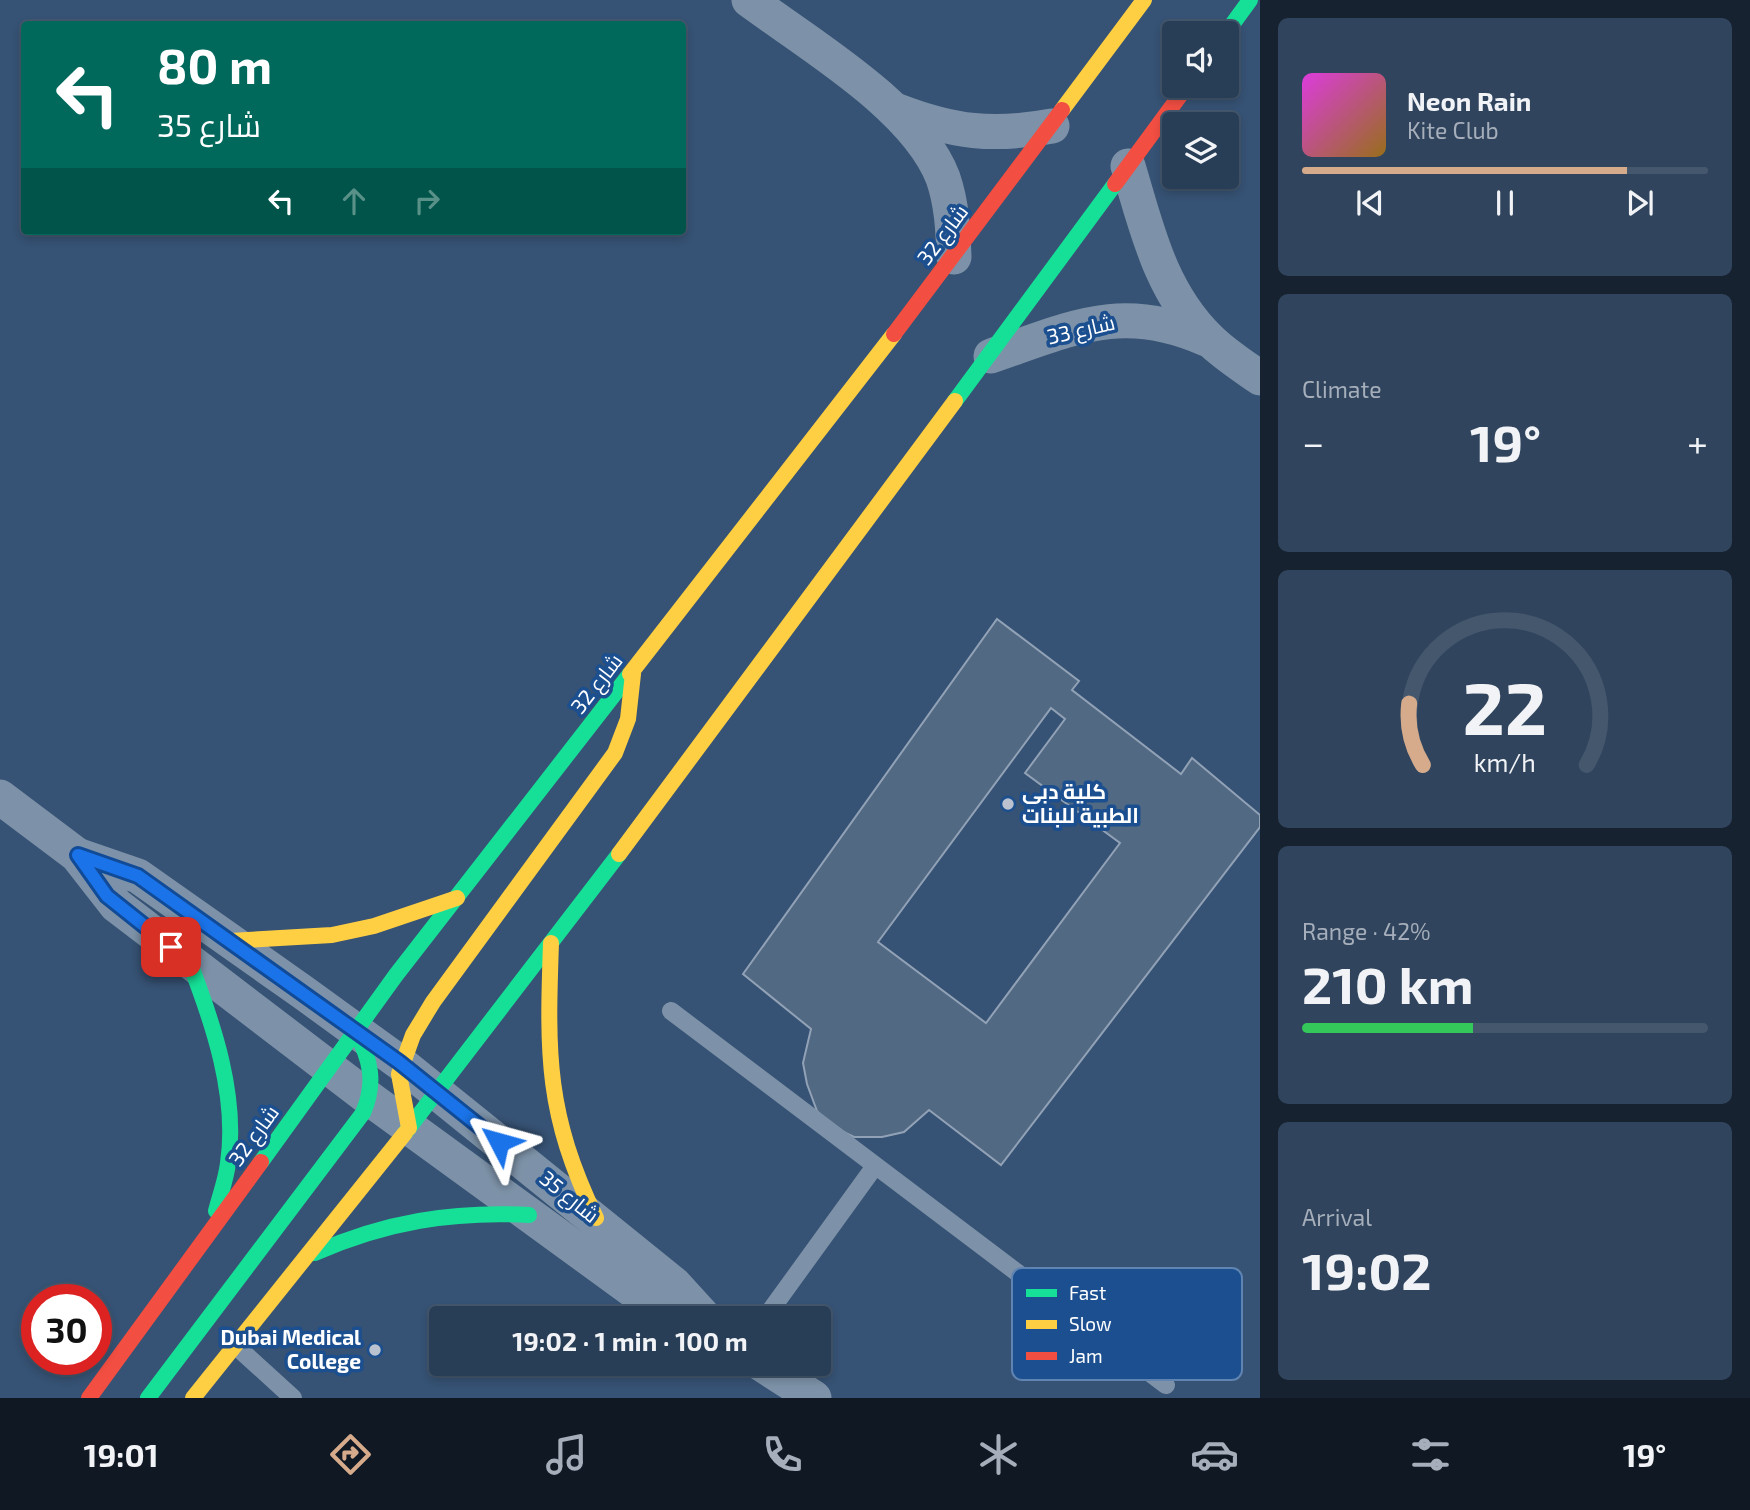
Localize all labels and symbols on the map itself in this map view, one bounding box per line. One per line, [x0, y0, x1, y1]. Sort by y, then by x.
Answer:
street label: شارع 32 [911, 199, 975, 271]
street label: شارع 33 [1044, 309, 1118, 351]
street label: شارع 32 [565, 648, 629, 720]
place label: كلية دبي الطبية للبنات [1022, 778, 1139, 828]
marker: كلية دبي الطبية للبنات [1000, 796, 1016, 812]
pin [141, 917, 201, 977]
street label: شارع 32 [222, 1100, 286, 1172]
position arrow [462, 1105, 536, 1179]
street label: شارع 35 [534, 1165, 604, 1229]
legend [1012, 1268, 1242, 1380]
text: Fast [1069, 1281, 1106, 1304]
speed limit sign: 30 [21, 1284, 112, 1375]
text: Slow [1069, 1312, 1112, 1335]
place label: Dubai Medical College [220, 1324, 361, 1373]
marker: Dubai Medical College [367, 1342, 383, 1358]
text: Jam [1069, 1344, 1103, 1367]

